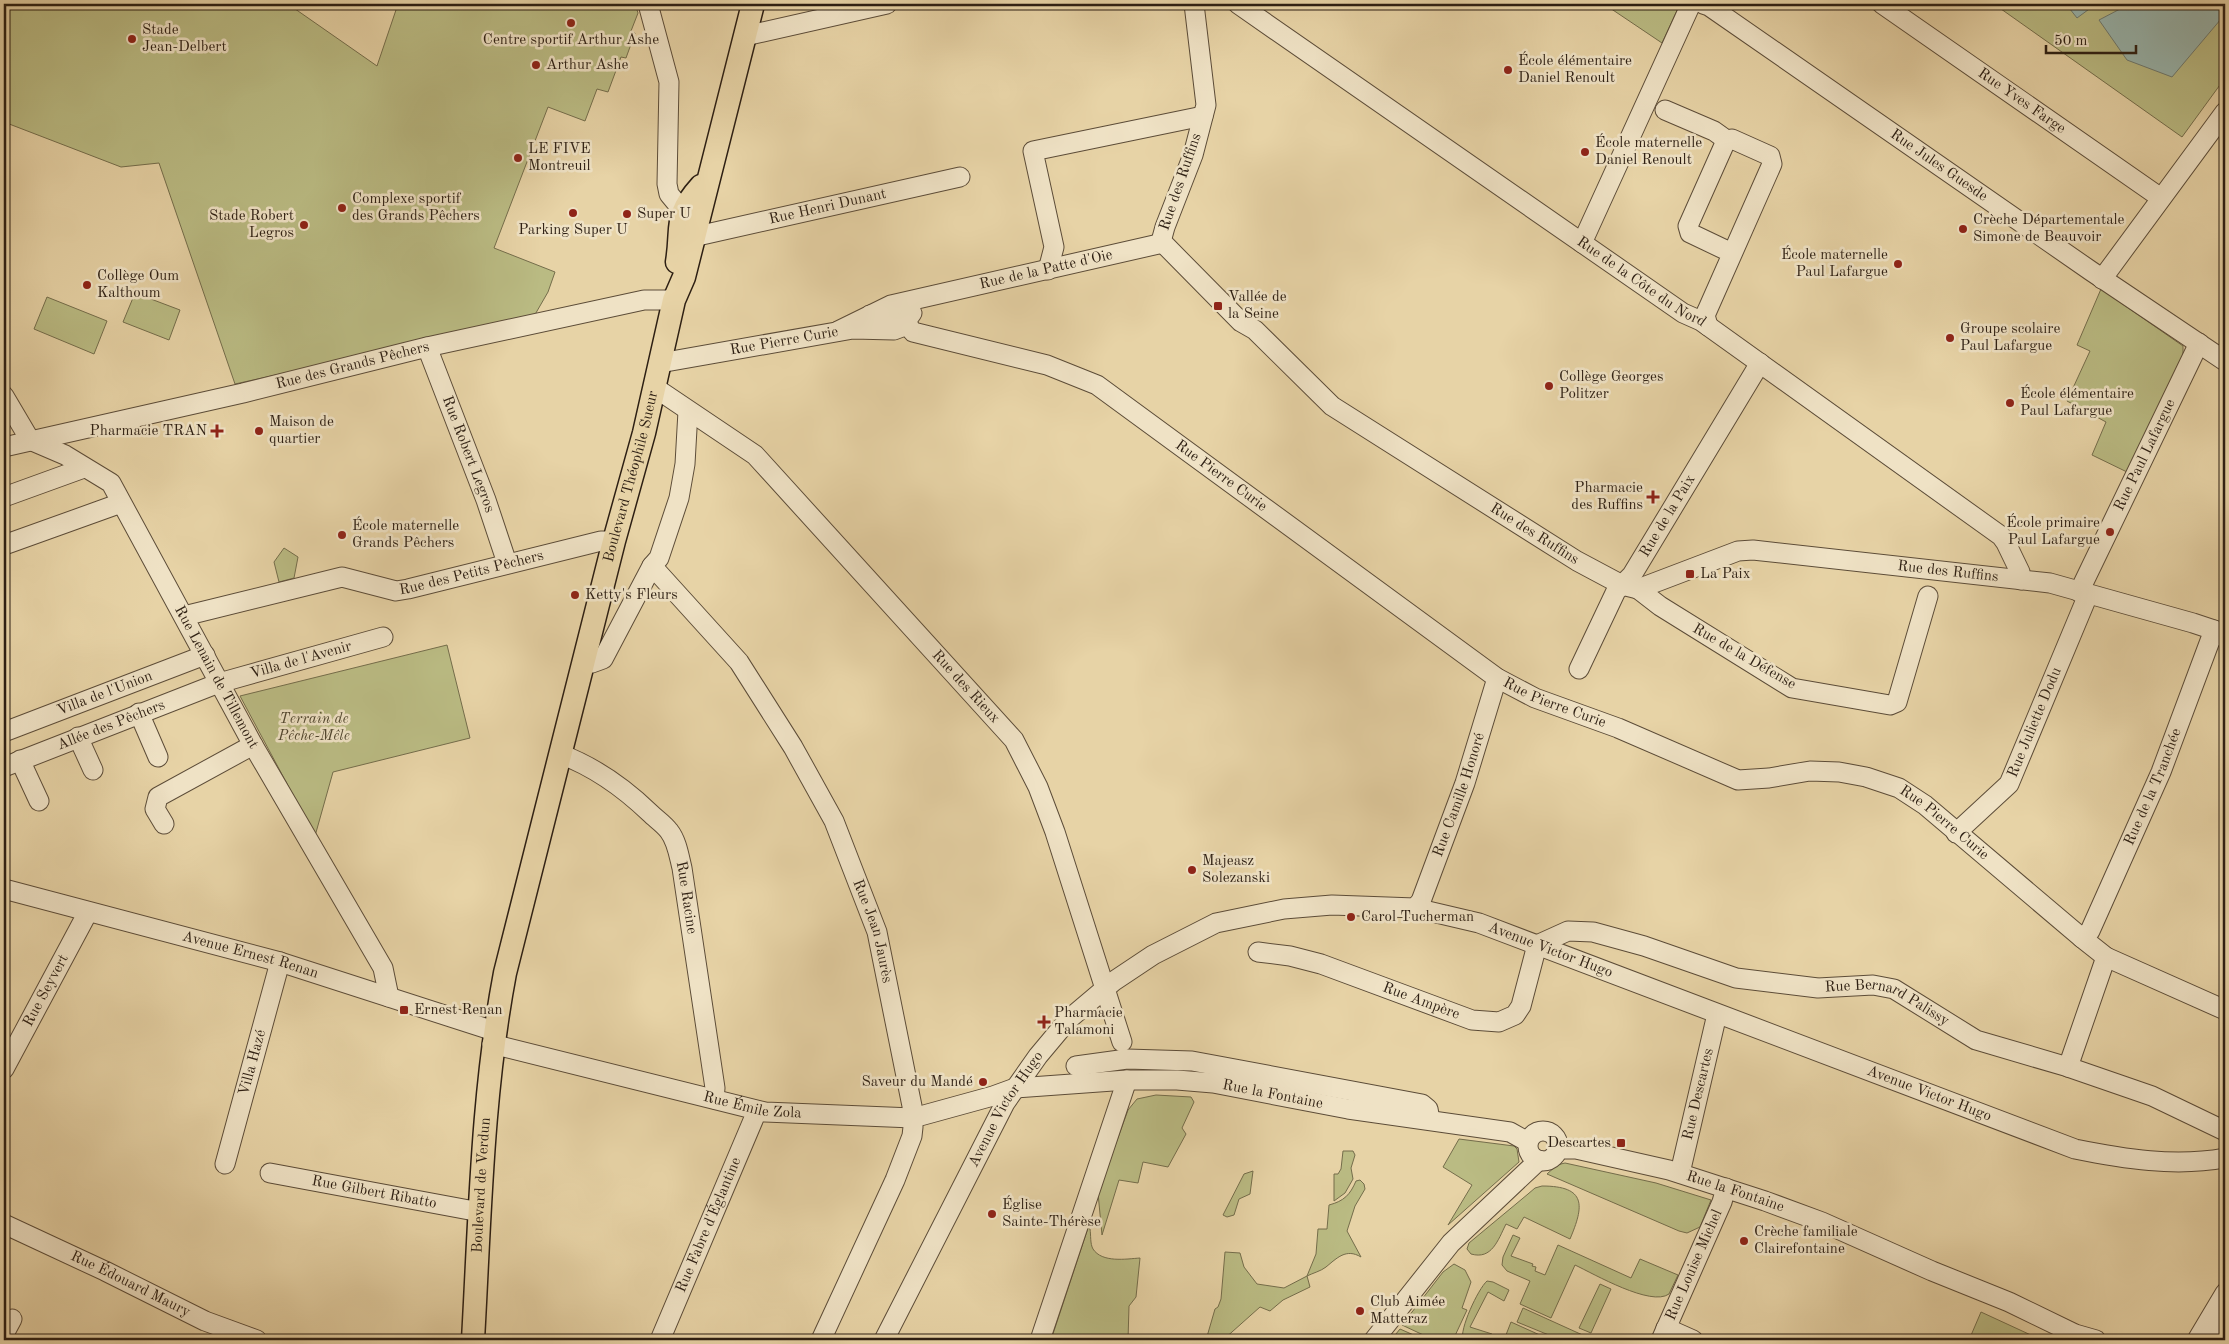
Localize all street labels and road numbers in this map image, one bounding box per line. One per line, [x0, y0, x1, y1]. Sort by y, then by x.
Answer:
street label: Rue Yves Farge [1975, 66, 2068, 137]
street label: Rue Jules Guesde [1887, 127, 1990, 204]
street label: Rue des Ruffins [1157, 132, 1205, 232]
street label: Rue Henri Dunant [768, 186, 888, 227]
street label: Rue de la Côte du Nord [1574, 234, 1709, 330]
street label: Rue de la Patte d'Oie [978, 247, 1114, 292]
street label: Rue Pierre Curie [729, 324, 839, 358]
street label: Rue des Grands Pêchers [274, 339, 431, 392]
street label: Boulevard Théophile Sueur [601, 389, 661, 564]
street label: Rue Robert Legros [439, 394, 497, 514]
street label: Rue Paul Lafargue [2112, 397, 2178, 513]
street label: Rue Pierre Curie [1172, 437, 1270, 514]
street label: Rue de la Paix [1637, 472, 1698, 560]
street label: Rue des Ruffins [1487, 501, 1581, 568]
street label: Rue des Petits Pêchers [398, 548, 545, 598]
street label: Rue des Ruffins [1897, 559, 1999, 585]
street label: Rue Lenain de Tillemont [172, 603, 261, 751]
street label: Rue de la Défense [1690, 621, 1798, 693]
street label: Villa de l'Avenir [249, 639, 353, 681]
street label: Rue des Rieux [929, 647, 1003, 726]
street label: Rue Juliette Dodu [2005, 665, 2064, 780]
street label: Villa de l'Union [55, 668, 155, 718]
street label: Rue Pierre Curie [1501, 675, 1608, 731]
street label: Allée des Pêchers [55, 697, 167, 753]
street label: Rue de la Tranchée [2122, 726, 2184, 848]
street label: Rue Camille Honoré [1431, 731, 1487, 859]
street label: Rue Pierre Curie [1897, 783, 1992, 863]
street label: Rue Racine [673, 860, 699, 935]
street label: Rue Jean Jaurès [850, 877, 895, 984]
street label: Avenue Victor Hugo [1486, 920, 1615, 980]
street label: Avenue Ernest Renan [181, 929, 320, 981]
street label: Rue Seyvert [21, 952, 71, 1029]
street label: Rue Bernard Palissy [1824, 977, 1952, 1029]
street label: Rue Ampère [1380, 980, 1462, 1022]
street label: Villa Hazé [236, 1028, 269, 1097]
street label: Rue Descartes [1680, 1047, 1716, 1141]
street label: Avenue Victor Hugo [966, 1049, 1046, 1170]
street label: Avenue Victor Hugo [1865, 1063, 1993, 1124]
street label: Rue la Fontaine [1221, 1077, 1324, 1112]
street label: Rue Émile Zola [702, 1089, 803, 1121]
street label: Boulevard de Verdun [470, 1117, 493, 1254]
street label: Rue Fabre d'Églantine [674, 1155, 744, 1295]
street label: Rue la Fontaine [1684, 1169, 1786, 1215]
street label: Rue Gilbert Ribatto [310, 1173, 438, 1211]
street label: Rue Louise Michel [1663, 1207, 1725, 1323]
street label: Rue Édouard Maury [68, 1249, 193, 1320]

